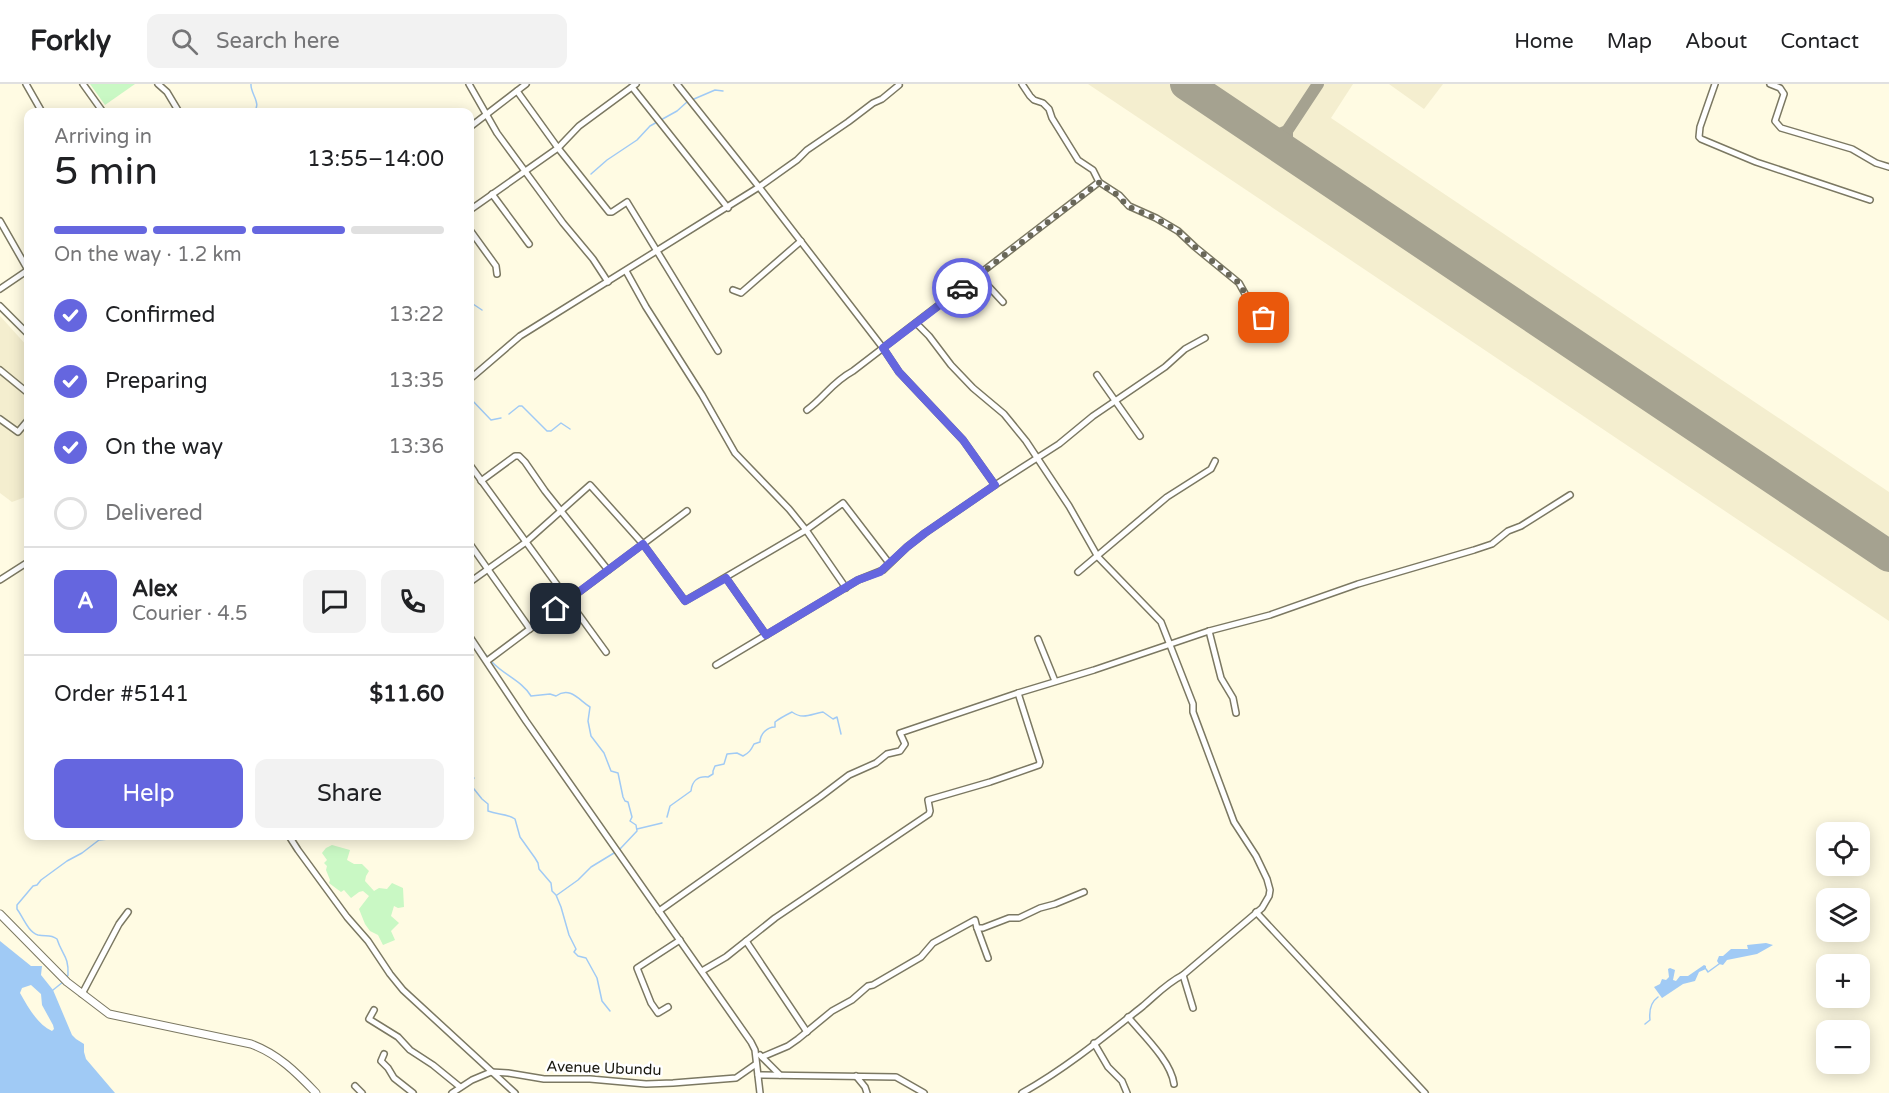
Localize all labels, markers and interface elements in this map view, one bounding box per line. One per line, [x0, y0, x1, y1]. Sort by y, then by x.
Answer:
search box [147, 14, 567, 68]
text: Forkly [30, 24, 111, 58]
icon: search [168, 25, 201, 58]
text: Search here [216, 28, 340, 54]
text: Home [1514, 29, 1574, 54]
text: Map [1607, 29, 1652, 54]
text: About [1685, 29, 1747, 54]
text: Contact [1780, 29, 1859, 54]
text: Arriving in [54, 125, 152, 149]
text: 13:55–14:00 [307, 146, 444, 172]
text: 5 min [54, 148, 158, 195]
text: On the way · 1.2 km [54, 243, 242, 267]
courier [932, 258, 992, 318]
icon: car [946, 272, 979, 305]
pin [1238, 292, 1289, 343]
icon: check [54, 299, 87, 332]
icon: bag [1247, 301, 1280, 334]
text: Confirmed [105, 302, 215, 328]
text: 13:22 [389, 303, 444, 327]
icon: check [54, 365, 87, 398]
text: Preparing [105, 368, 208, 394]
text: 13:35 [389, 369, 444, 393]
icon: check [54, 431, 87, 464]
text: On the way [105, 434, 223, 460]
text: 13:36 [389, 435, 444, 459]
text: Delivered [105, 500, 203, 526]
button: chat [303, 570, 366, 633]
button: phone [381, 570, 444, 633]
text: Alex [132, 576, 178, 602]
pin [530, 583, 581, 634]
text: A [77, 588, 94, 614]
icon: home [539, 592, 572, 625]
text: Courier · 4.5 [132, 602, 247, 626]
text: Order #5141 [54, 681, 189, 707]
text: $11.60 [369, 681, 444, 707]
button: Help [54, 759, 243, 828]
button: Share [255, 759, 444, 828]
map controls [1816, 822, 1870, 1074]
button: locate [1816, 822, 1870, 876]
button: layers [1816, 888, 1870, 942]
button: + [1816, 954, 1870, 1008]
button: − [1816, 1020, 1870, 1074]
street label: Avenue Ubundu [546, 1057, 662, 1079]

